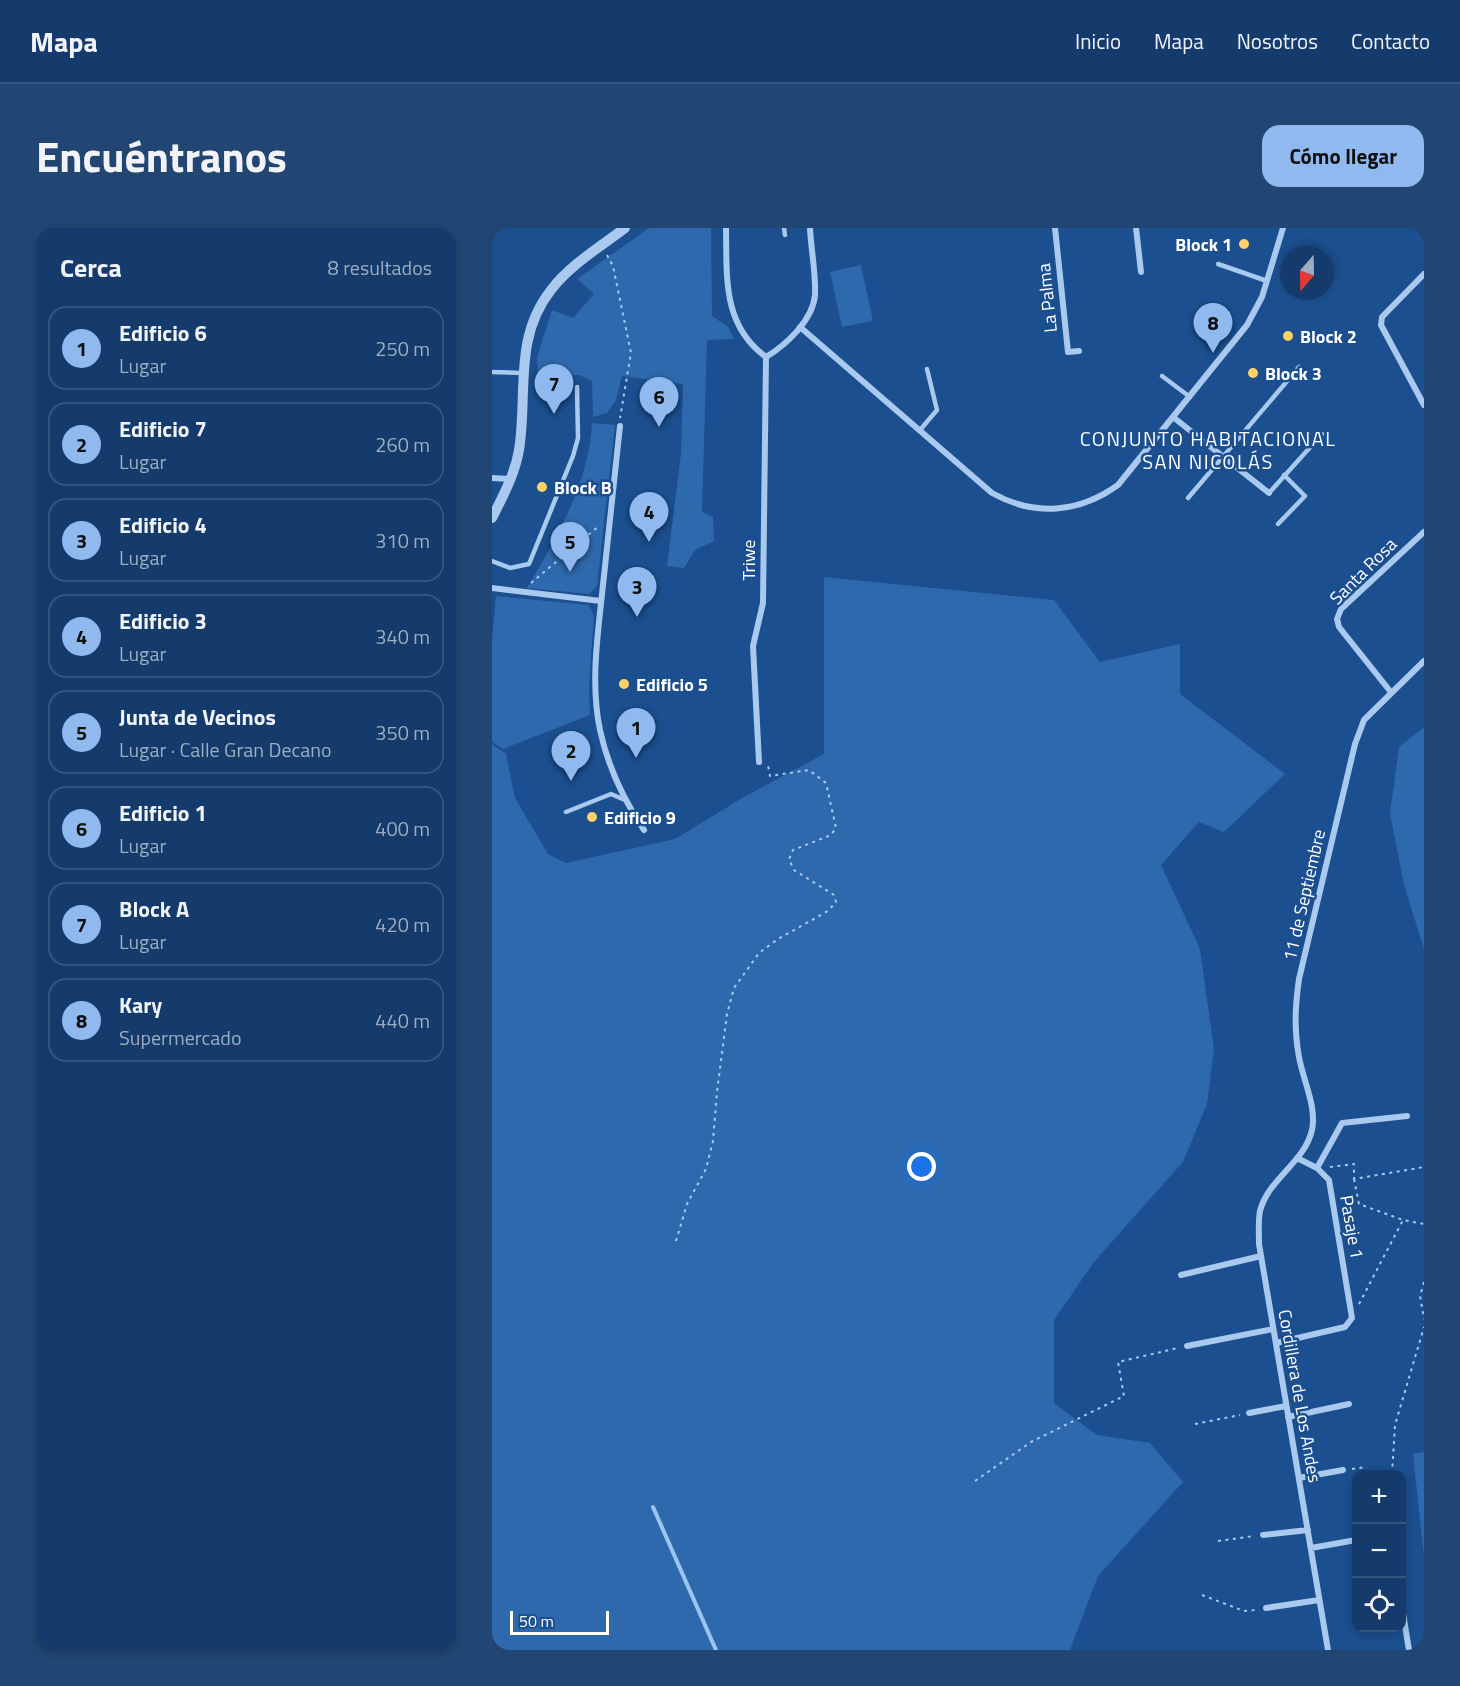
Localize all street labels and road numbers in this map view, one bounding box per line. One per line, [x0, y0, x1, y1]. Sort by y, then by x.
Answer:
street label: La Palma [1030, 262, 1064, 334]
street label: Santa Rosa [1323, 531, 1403, 611]
street label: Triwe [735, 540, 762, 580]
street label: 11 de Septiembre [1276, 827, 1332, 963]
street label: Pasaje 1 [1333, 1193, 1371, 1261]
street label: Cordillera de Los Andes [1271, 1307, 1329, 1485]

